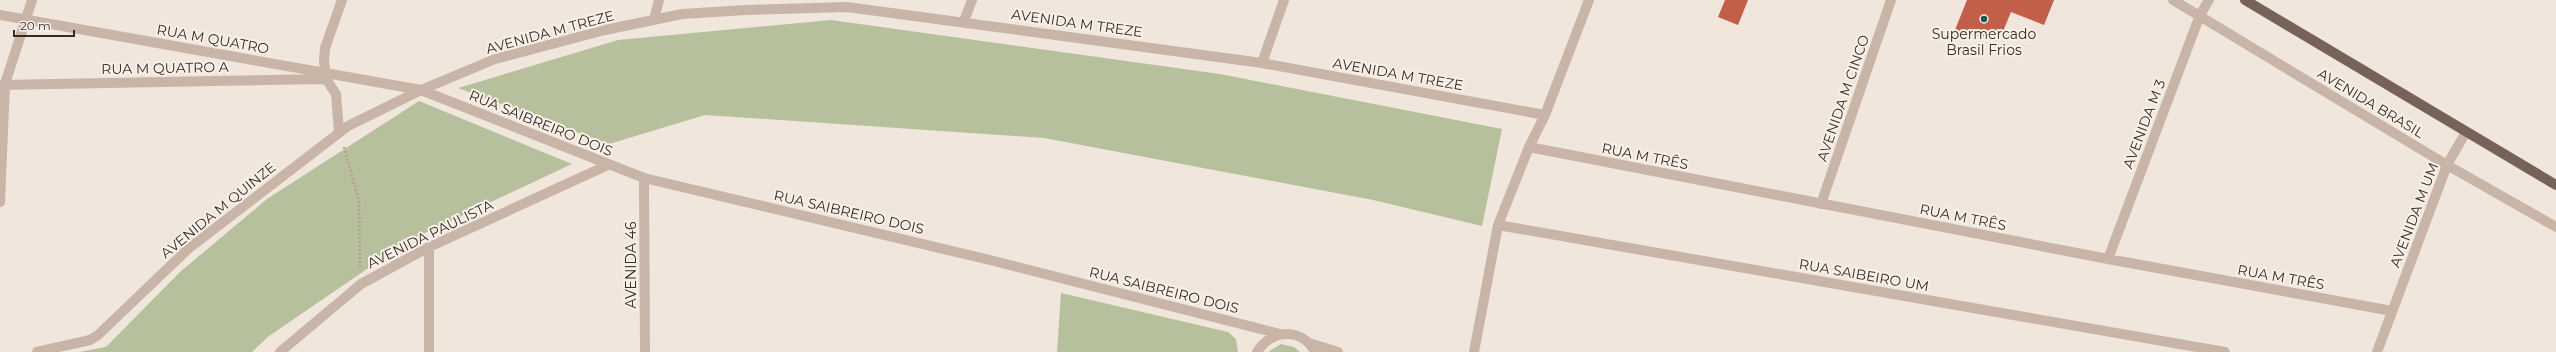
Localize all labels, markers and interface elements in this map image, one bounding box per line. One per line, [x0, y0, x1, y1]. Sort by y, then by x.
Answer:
street label: AVENIDA M TREZE [1010, 5, 1144, 41]
street label: AVENIDA M TREZE [484, 6, 616, 58]
scale bar [14, 12, 74, 38]
marker: Supermercado Brasil Frios [1979, 14, 1989, 24]
text: 20 m [20, 18, 51, 33]
street label: RUA M QUATRO [155, 20, 271, 58]
place label: Supermercado Brasil Frios [1932, 25, 2037, 59]
street label: AVENIDA M CINCO [1813, 32, 1873, 164]
street label: AVENIDA M TREZE [1331, 54, 1465, 94]
street label: RUA M QUATRO A [101, 58, 230, 78]
street label: AVENIDA BRASIL [2315, 64, 2428, 142]
street label: AVENIDA M 3 [2119, 77, 2169, 171]
street label: RUA SAIBREIRO DOIS [466, 86, 616, 160]
street label: RUA M TRÊS [1600, 139, 1690, 173]
street label: AVENIDA M QUINZE [157, 158, 279, 262]
street label: AVENIDA M UM [2386, 160, 2442, 270]
street label: RUA SAIBREIRO DOIS [772, 186, 926, 238]
street label: AVENIDA PAULISTA [364, 195, 497, 272]
street label: RUA M TRÊS [1918, 200, 2008, 234]
street label: AVENIDA 46 [622, 221, 640, 308]
street label: RUA SAIBEIRO UM [1798, 255, 1930, 295]
street label: RUA M TRÊS [2236, 261, 2326, 293]
street label: RUA SAIBREIRO DOIS [1087, 263, 1241, 317]

